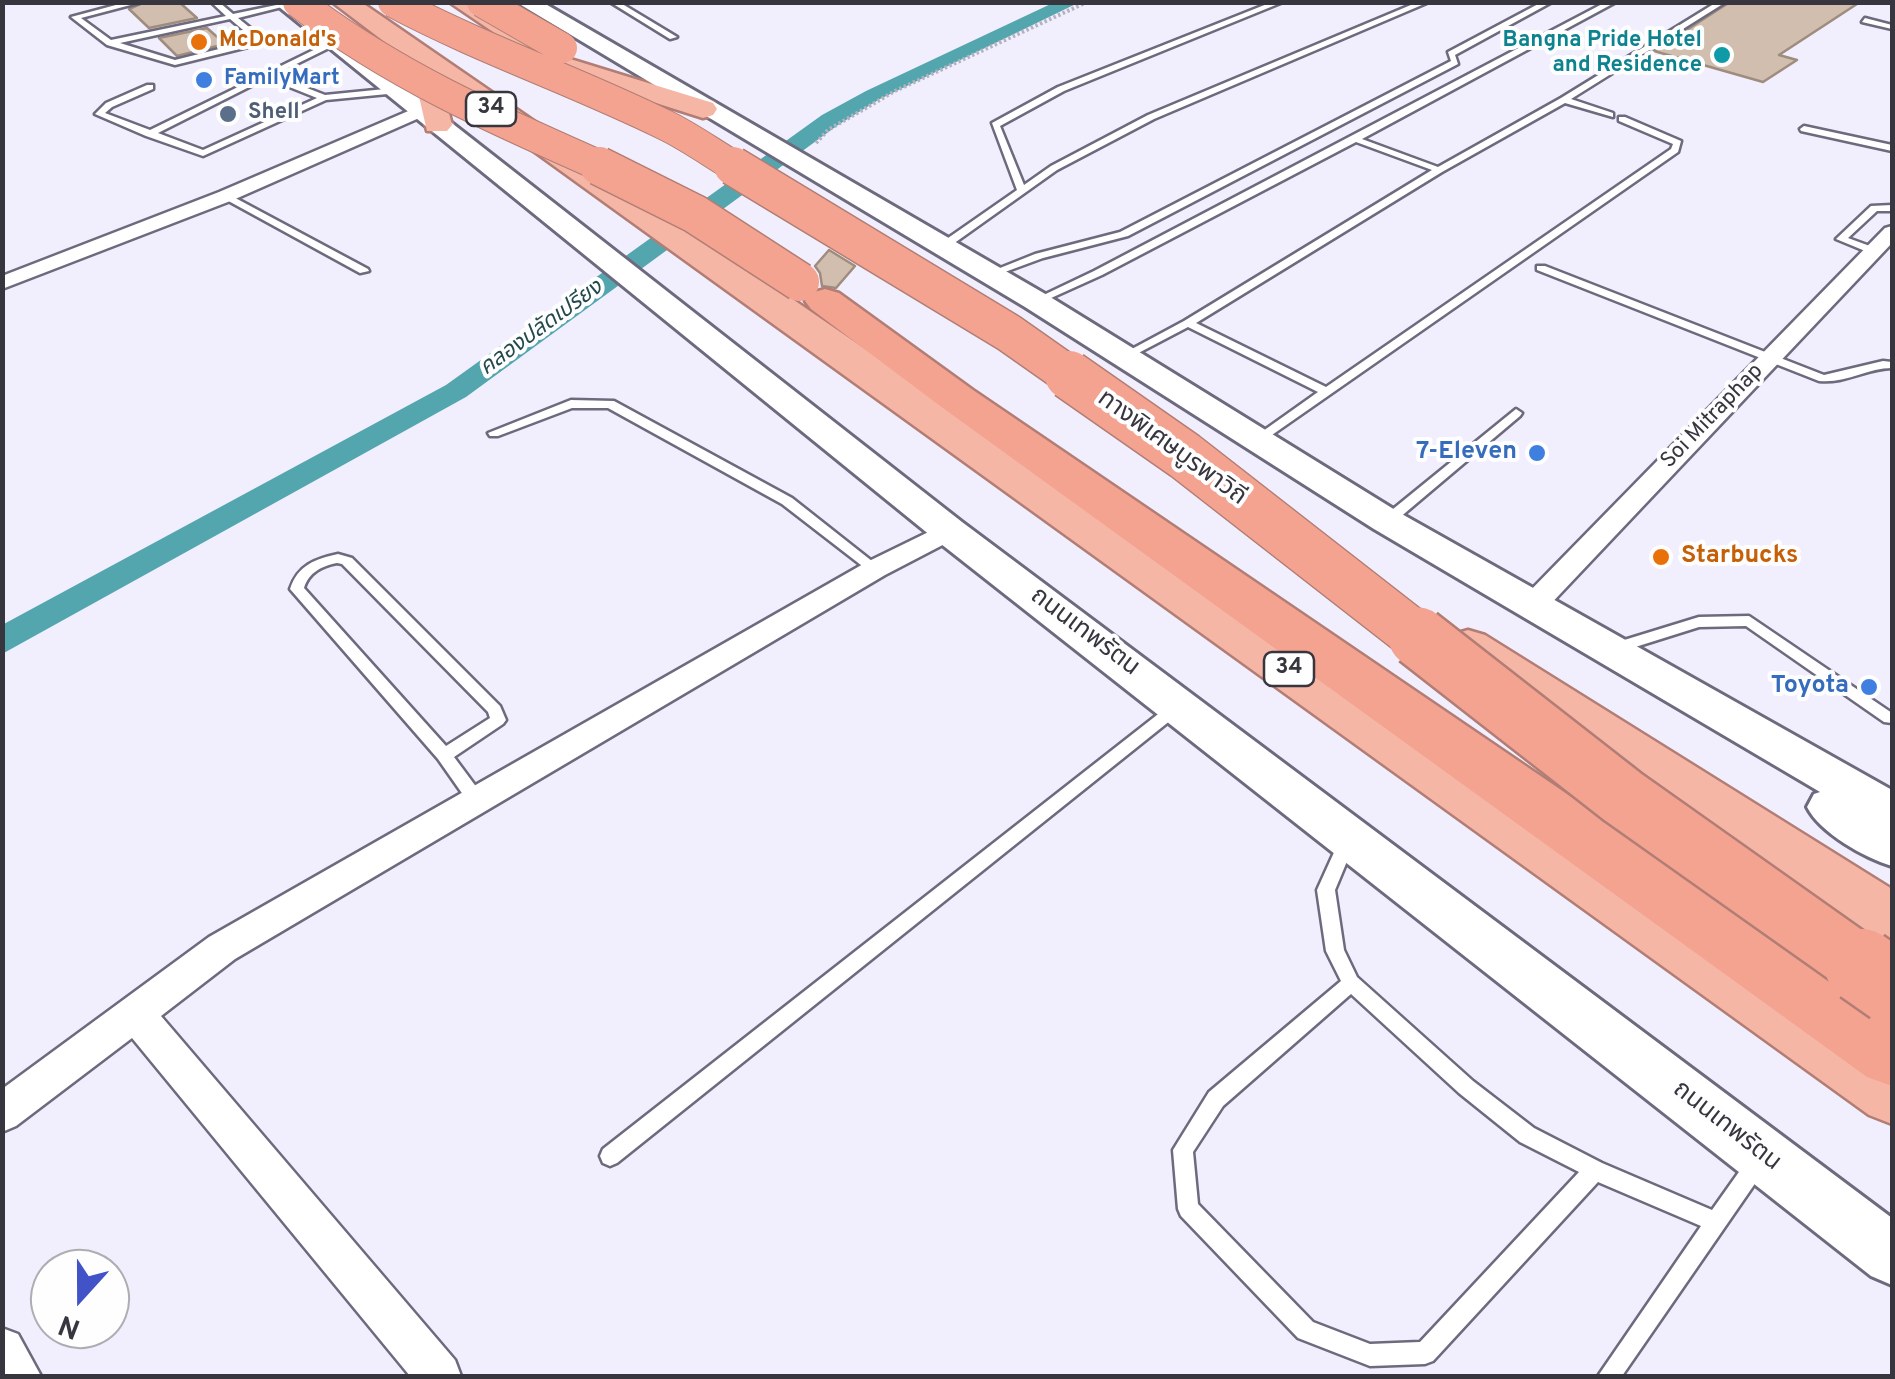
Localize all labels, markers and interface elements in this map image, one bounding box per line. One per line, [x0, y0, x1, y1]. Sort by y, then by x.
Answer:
place label: McDonald's [219, 29, 337, 55]
place label: Bangna Pride Hotel and Residence [1503, 29, 1702, 80]
marker: McDonald's [188, 31, 210, 53]
marker: Bangna Pride Hotel and Residence [1711, 44, 1733, 66]
place label: FamilyMart [224, 67, 340, 93]
marker: FamilyMart [193, 69, 215, 91]
road number: 34 [466, 92, 516, 126]
place label: Shell [248, 101, 300, 127]
marker: Shell [217, 103, 239, 125]
water label: คลองปลัดเปรียง [476, 276, 608, 382]
street label: Soi Mitraphap [1656, 359, 1770, 475]
street label: ทางพิเศษบูรพาวิถี [1091, 385, 1251, 513]
place label: 7-Eleven [1416, 438, 1517, 468]
marker: 7-Eleven [1526, 442, 1548, 464]
place label: Starbucks [1681, 542, 1798, 572]
marker: Starbucks [1650, 546, 1672, 568]
street label: ถนนเทพรัตน [1023, 582, 1145, 684]
road number: 34 [1264, 652, 1314, 686]
place label: Toyota [1771, 672, 1849, 702]
marker: Toyota [1858, 676, 1880, 698]
street label: ถนนเทพรัตน [1666, 1075, 1786, 1179]
north arrow [30, 1249, 130, 1349]
text: N [54, 1305, 86, 1346]

